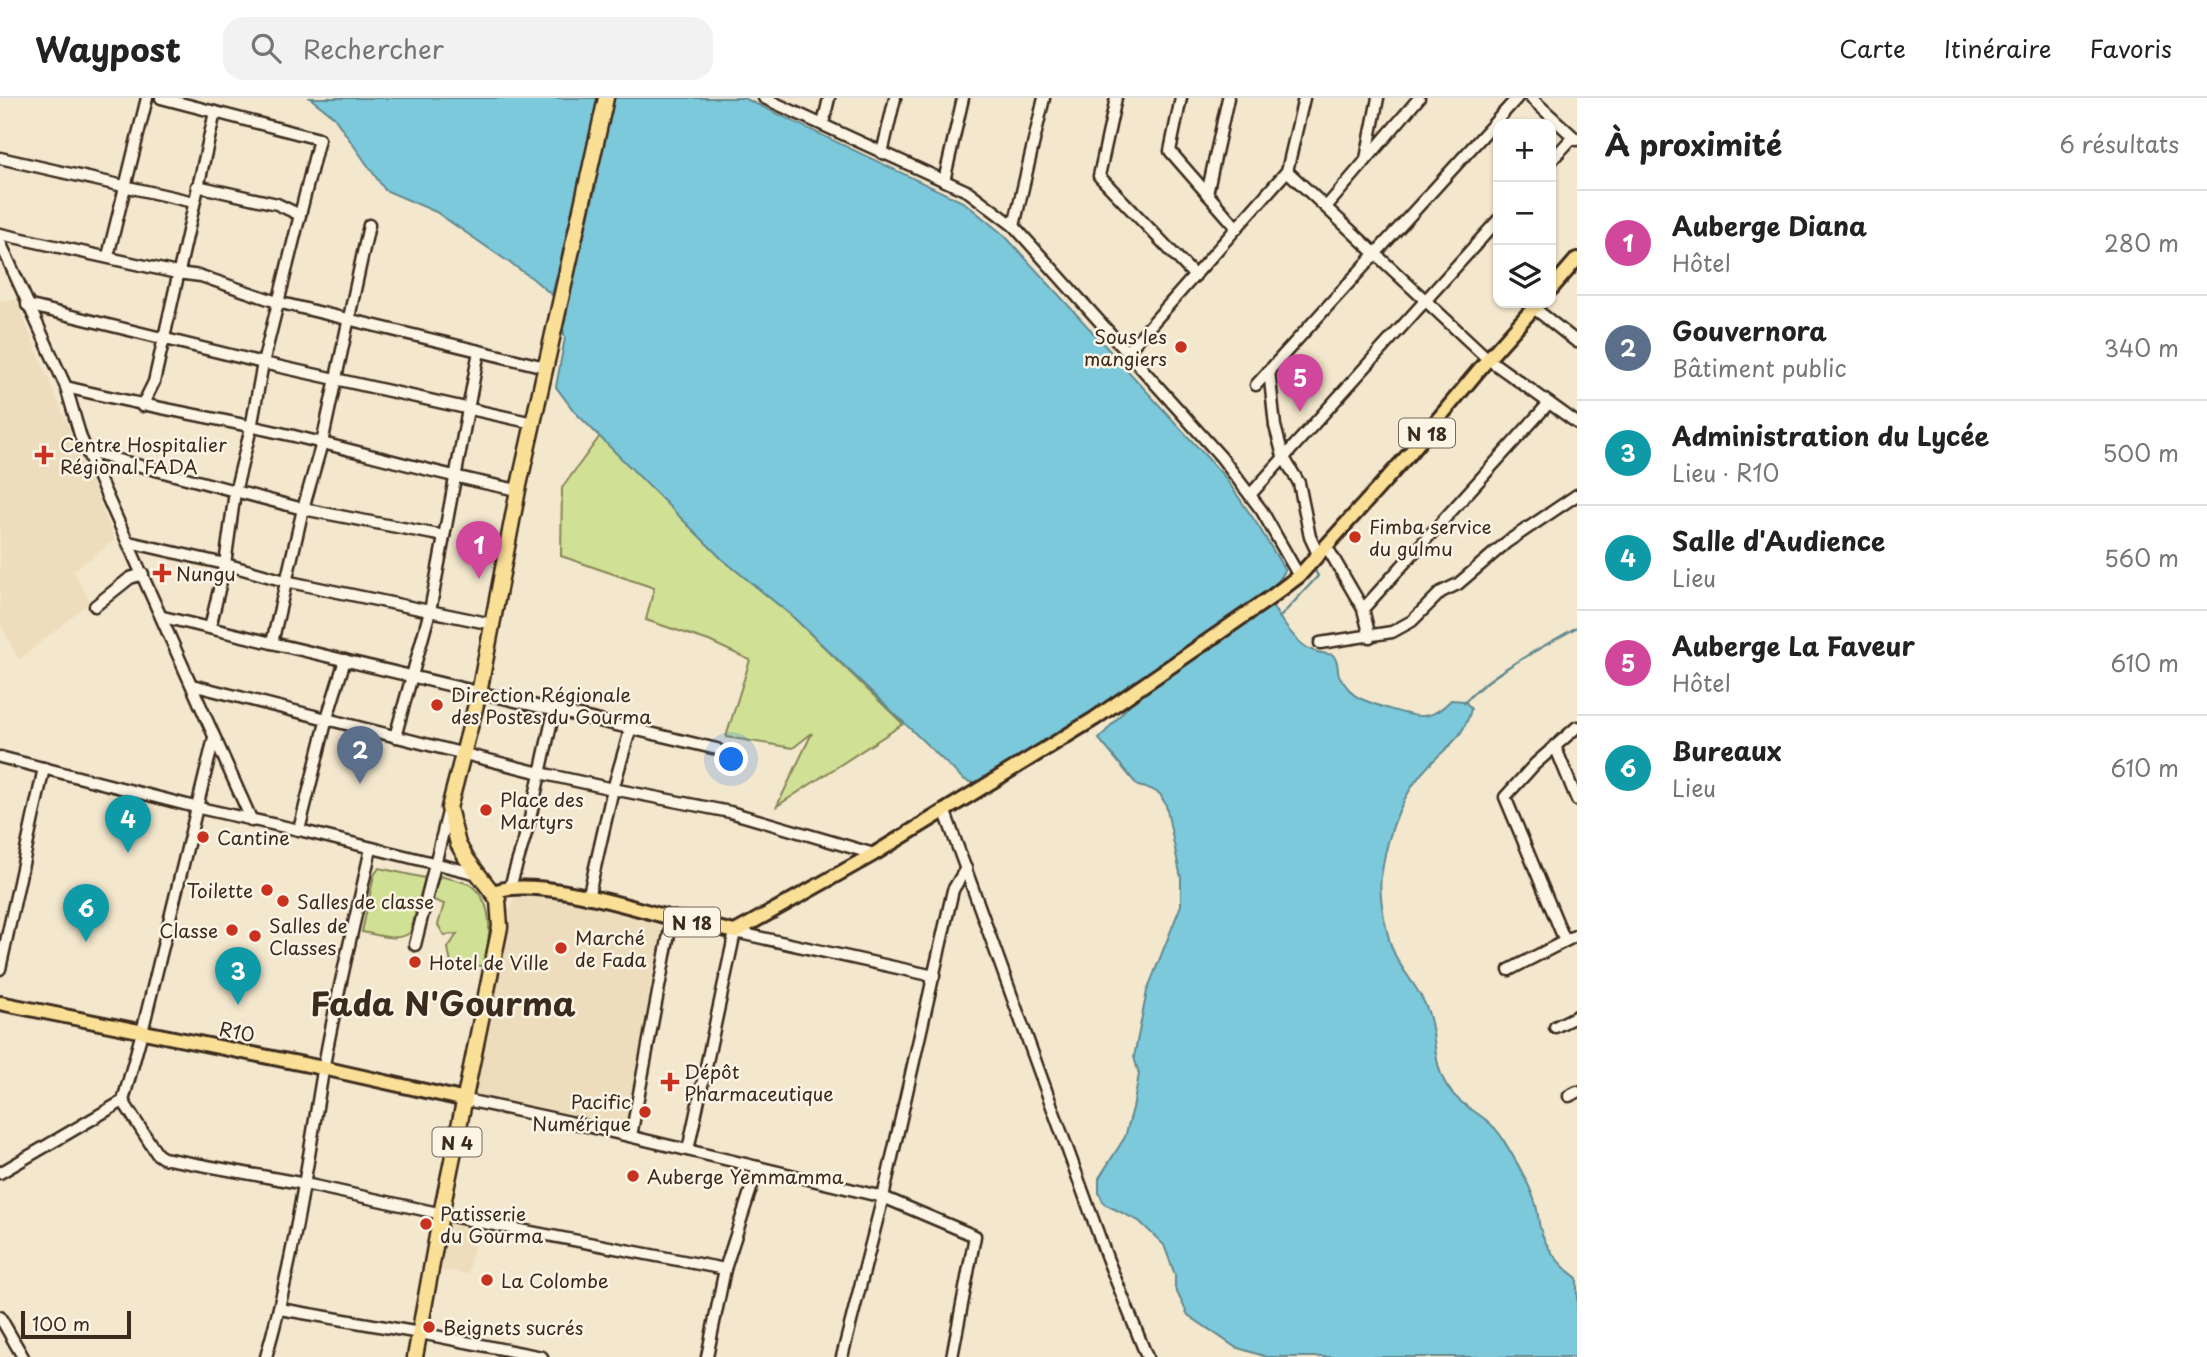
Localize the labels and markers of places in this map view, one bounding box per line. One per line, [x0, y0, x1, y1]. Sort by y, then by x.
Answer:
place label: Sous les mangiers [1084, 322, 1167, 372]
marker: Sous les mangiers [1173, 339, 1189, 355]
pin: 5 [1277, 354, 1323, 412]
place label: Centre Hospitalier Régional FADA [60, 430, 227, 480]
marker: Centre Hospitalier Régional FADA [34, 445, 54, 465]
place label: Fimba service du gulmu [1369, 512, 1492, 562]
pin: 1 [456, 521, 502, 579]
marker: Fimba service du gulmu [1347, 529, 1363, 545]
place label: Nungu [176, 559, 236, 587]
marker: Nungu [154, 565, 170, 581]
place label: Direction Régionale des Postes du Gourma [451, 680, 652, 730]
marker: Direction Régionale des Postes du Gourma [429, 697, 445, 713]
pin: 2 [337, 726, 383, 784]
place label: Place des Martyrs [500, 785, 584, 835]
pin: 4 [105, 795, 151, 853]
marker: Place des Martyrs [478, 802, 494, 818]
place label: Cantine [217, 823, 290, 851]
marker: Cantine [195, 829, 211, 845]
place label: Toilette [187, 876, 253, 904]
marker: Toilette [259, 882, 275, 898]
pin: 6 [63, 884, 109, 942]
place label: Salles de classe [297, 887, 434, 915]
marker: Salles de classe [275, 893, 291, 909]
place label: Salles de Classes [269, 911, 348, 961]
place label: Classe [159, 916, 218, 944]
marker: Classe [224, 922, 240, 938]
place label: Marché de Fada [575, 923, 646, 973]
marker: Salles de Classes [247, 928, 263, 944]
marker: Marché de Fada [553, 940, 569, 956]
pin: 3 [215, 947, 261, 1005]
place label: Hotel de Ville [429, 948, 549, 976]
marker: Hotel de Ville [407, 954, 423, 970]
place label: Dépôt Pharmaceutique [684, 1057, 834, 1107]
marker: Dépôt Pharmaceutique [662, 1074, 678, 1090]
place label: Pacific Numérique [532, 1087, 631, 1137]
marker: Pacific Numérique [637, 1104, 653, 1120]
place label: Auberge Yemmamma [647, 1162, 844, 1190]
marker: Auberge Yemmamma [625, 1168, 641, 1184]
place label: Patisserie du Gourma [440, 1199, 543, 1249]
marker: Patisserie du Gourma [418, 1216, 434, 1232]
place label: La Colombe [501, 1266, 609, 1294]
marker: La Colombe [479, 1272, 495, 1288]
place label: Beignets sucrés [443, 1313, 583, 1341]
marker: Beignets sucrés [421, 1319, 437, 1335]

